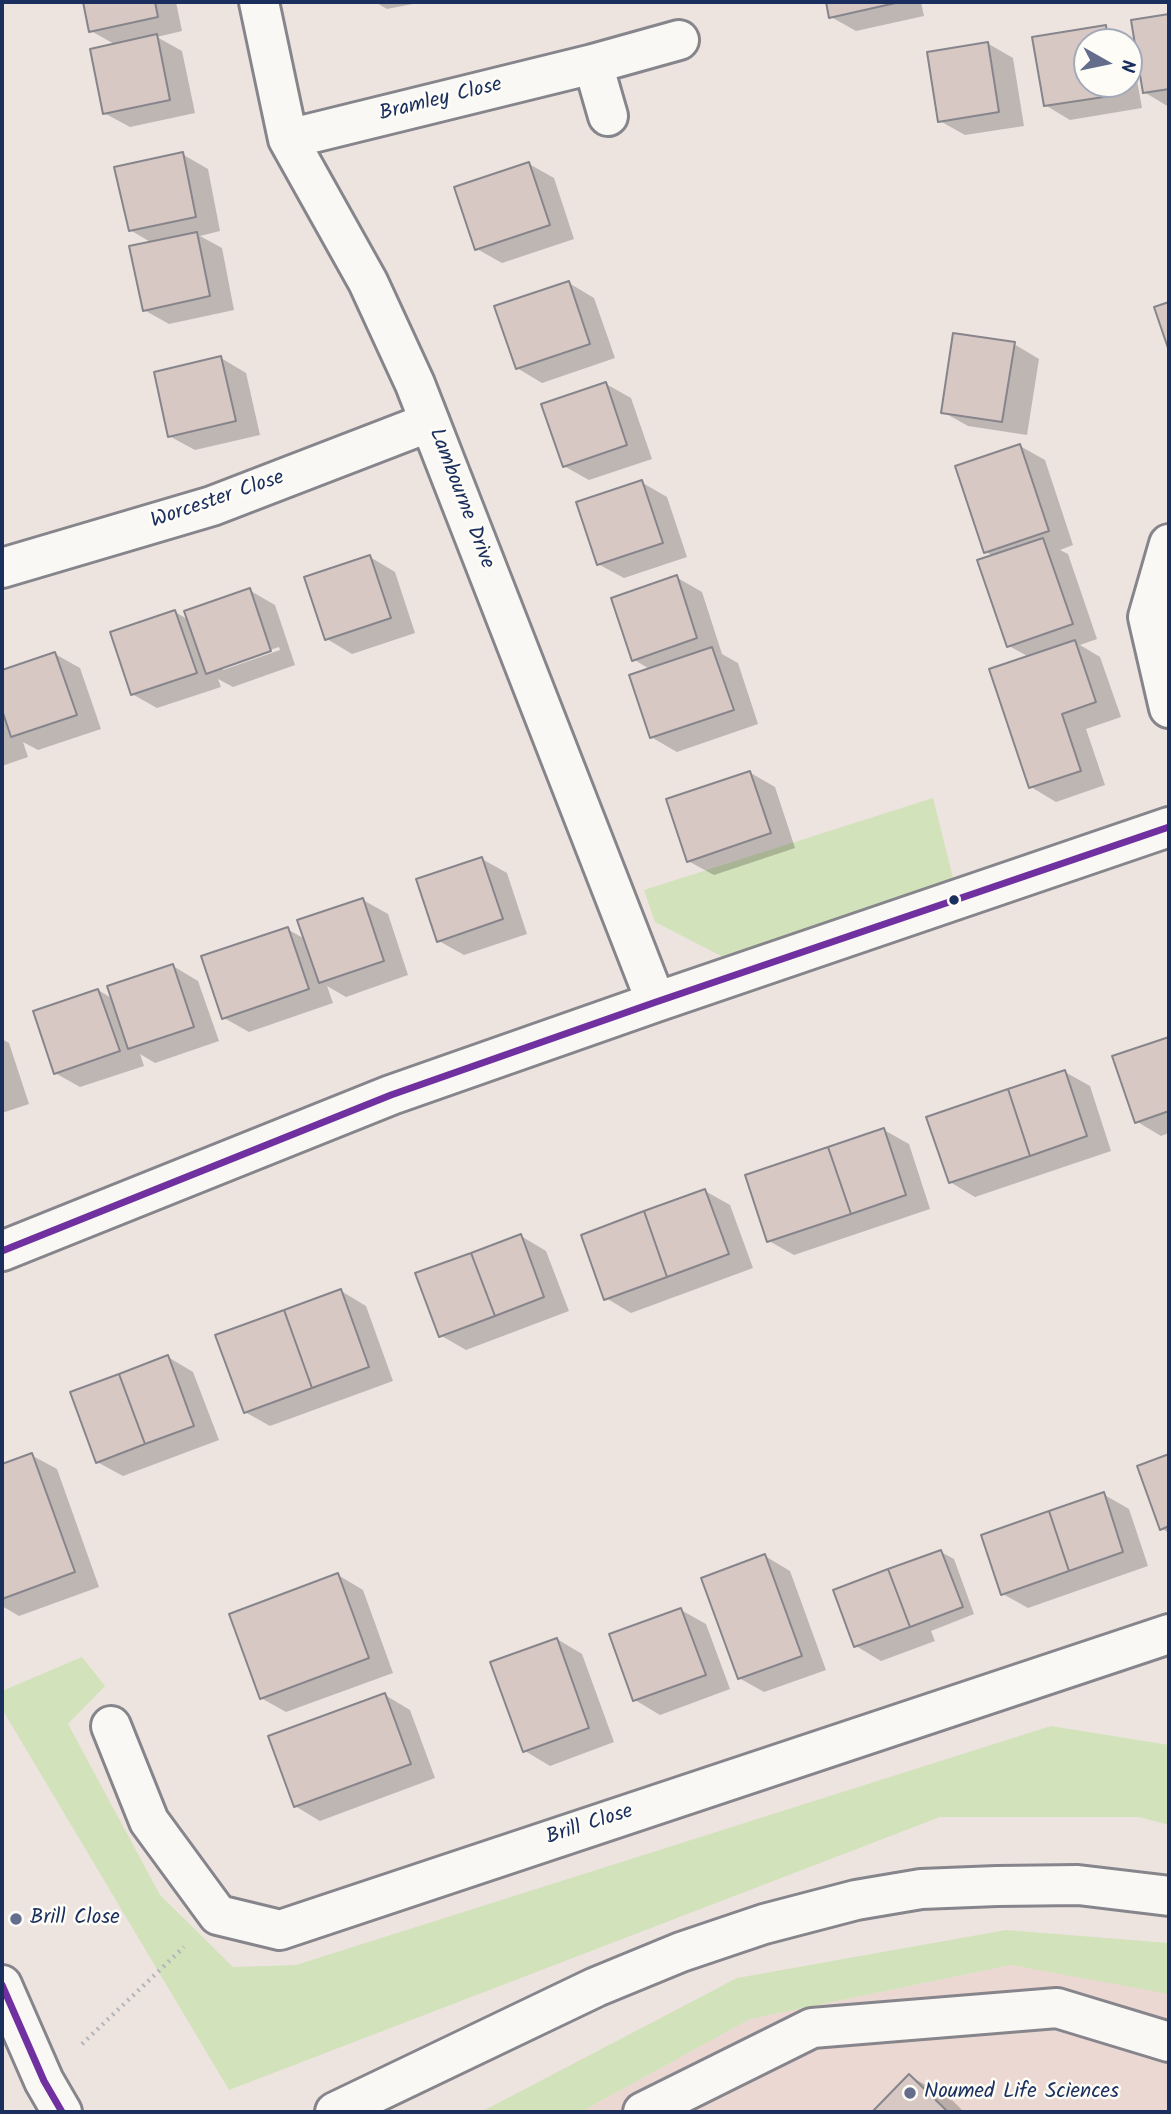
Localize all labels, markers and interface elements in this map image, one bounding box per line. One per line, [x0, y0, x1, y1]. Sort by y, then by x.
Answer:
north arrow [1073, 28, 1143, 98]
text: N [1111, 58, 1143, 74]
street label: Bramley Close [377, 74, 505, 128]
street label: Lambourne Drive [422, 425, 498, 573]
street label: Worcester Close [148, 466, 288, 536]
unlabelled marker [947, 893, 961, 907]
street label: Brill Close [543, 1800, 637, 1852]
place label: Brill Close [30, 1906, 120, 1932]
marker: Brill Close [8, 1911, 24, 1927]
place label: Noumed Life Sciences [924, 2080, 1119, 2106]
marker: Noumed Life Sciences [902, 2085, 918, 2101]

